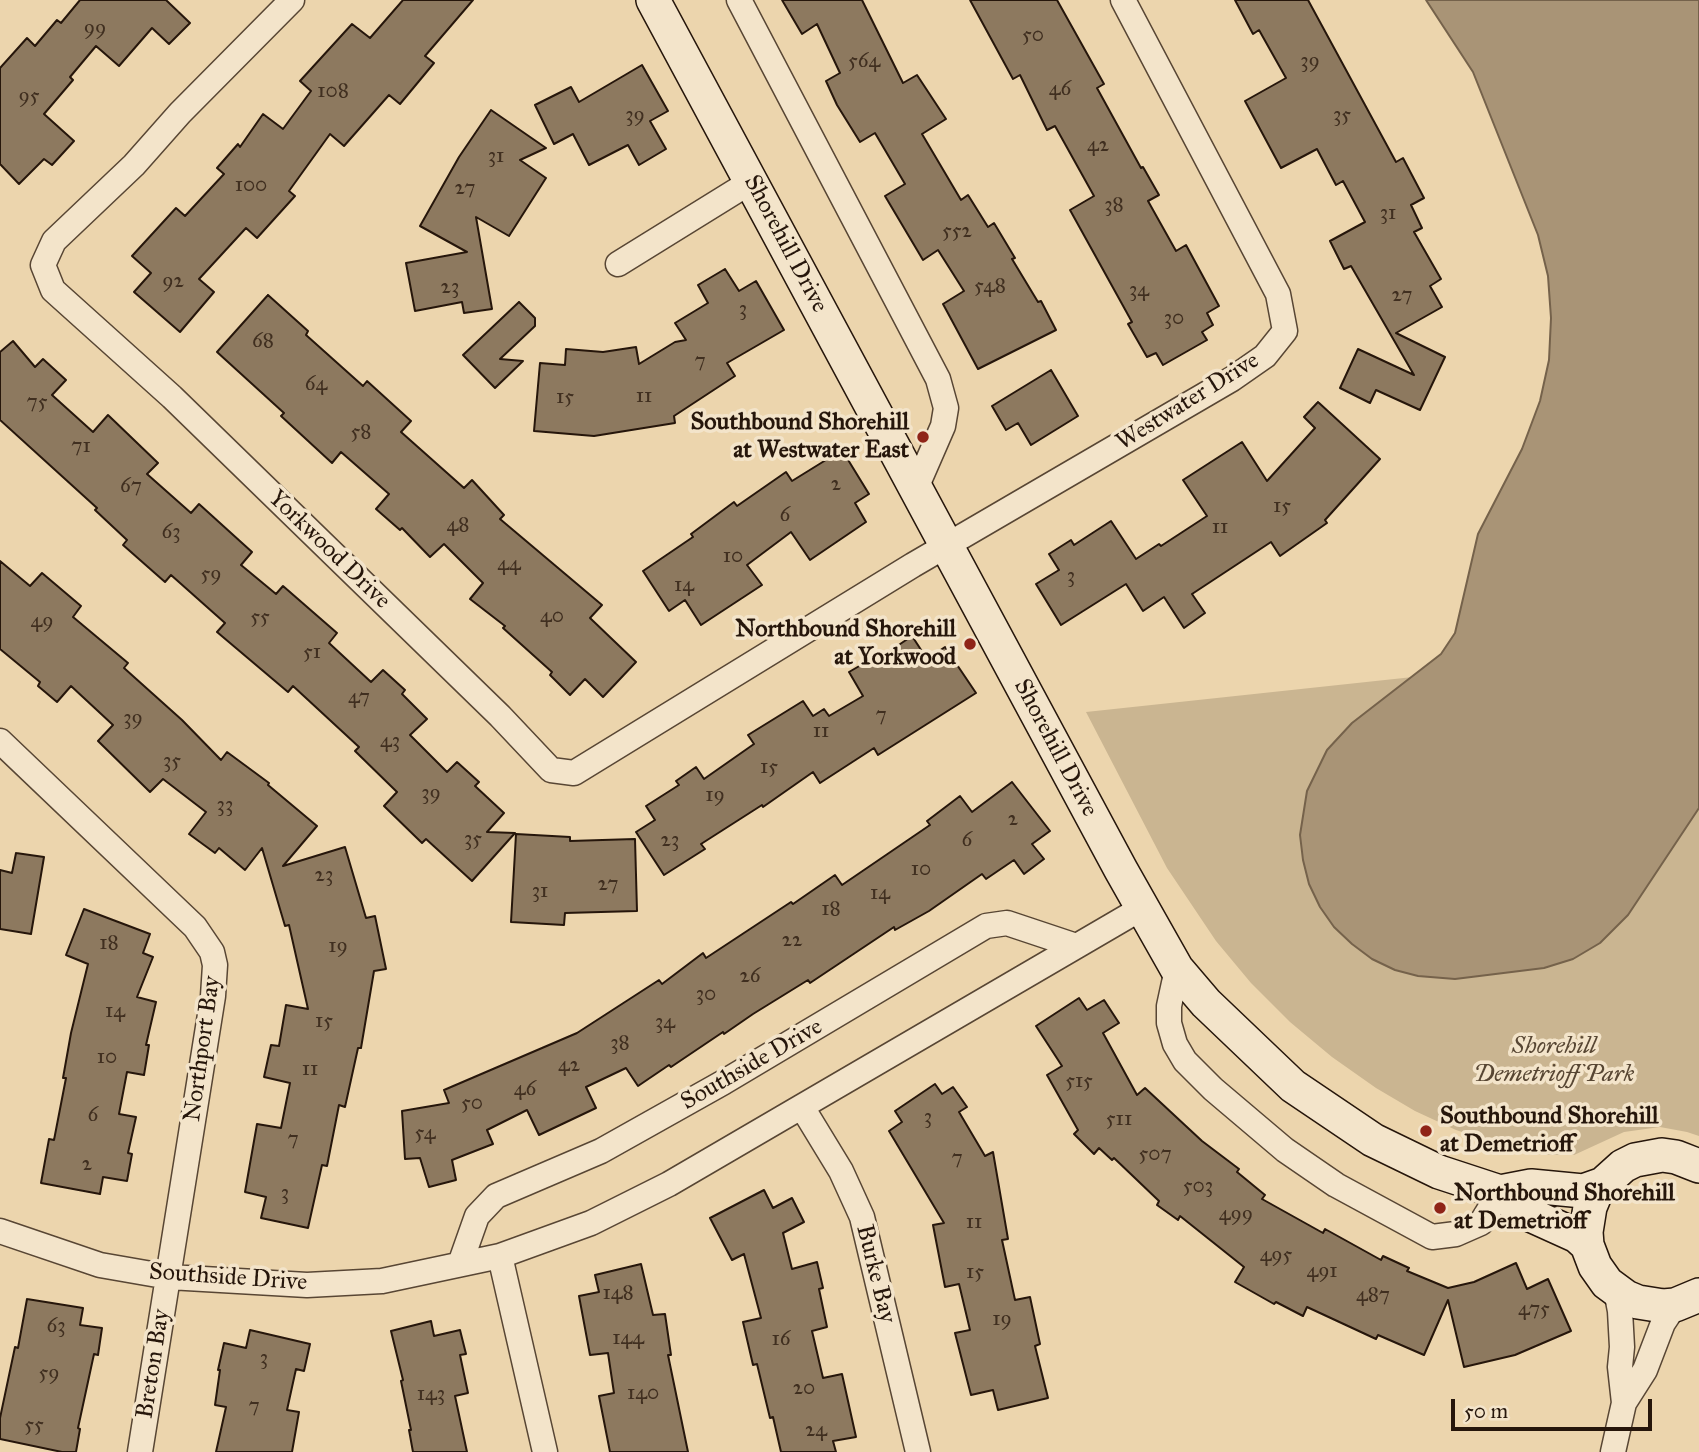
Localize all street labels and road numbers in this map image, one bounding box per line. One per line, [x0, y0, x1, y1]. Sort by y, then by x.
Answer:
street label: Shorehill Drive [737, 170, 833, 318]
street label: Westwater Drive [1111, 347, 1265, 457]
street label: Yorkwood Drive [262, 485, 396, 615]
street label: Shorehill Drive [1007, 674, 1103, 822]
street label: Northport Bay [179, 974, 227, 1124]
street label: Southside Drive [676, 1013, 828, 1117]
street label: Burke Bay [849, 1222, 901, 1326]
street label: Southside Drive [148, 1258, 308, 1298]
street label: Breton Bay [131, 1307, 177, 1421]

